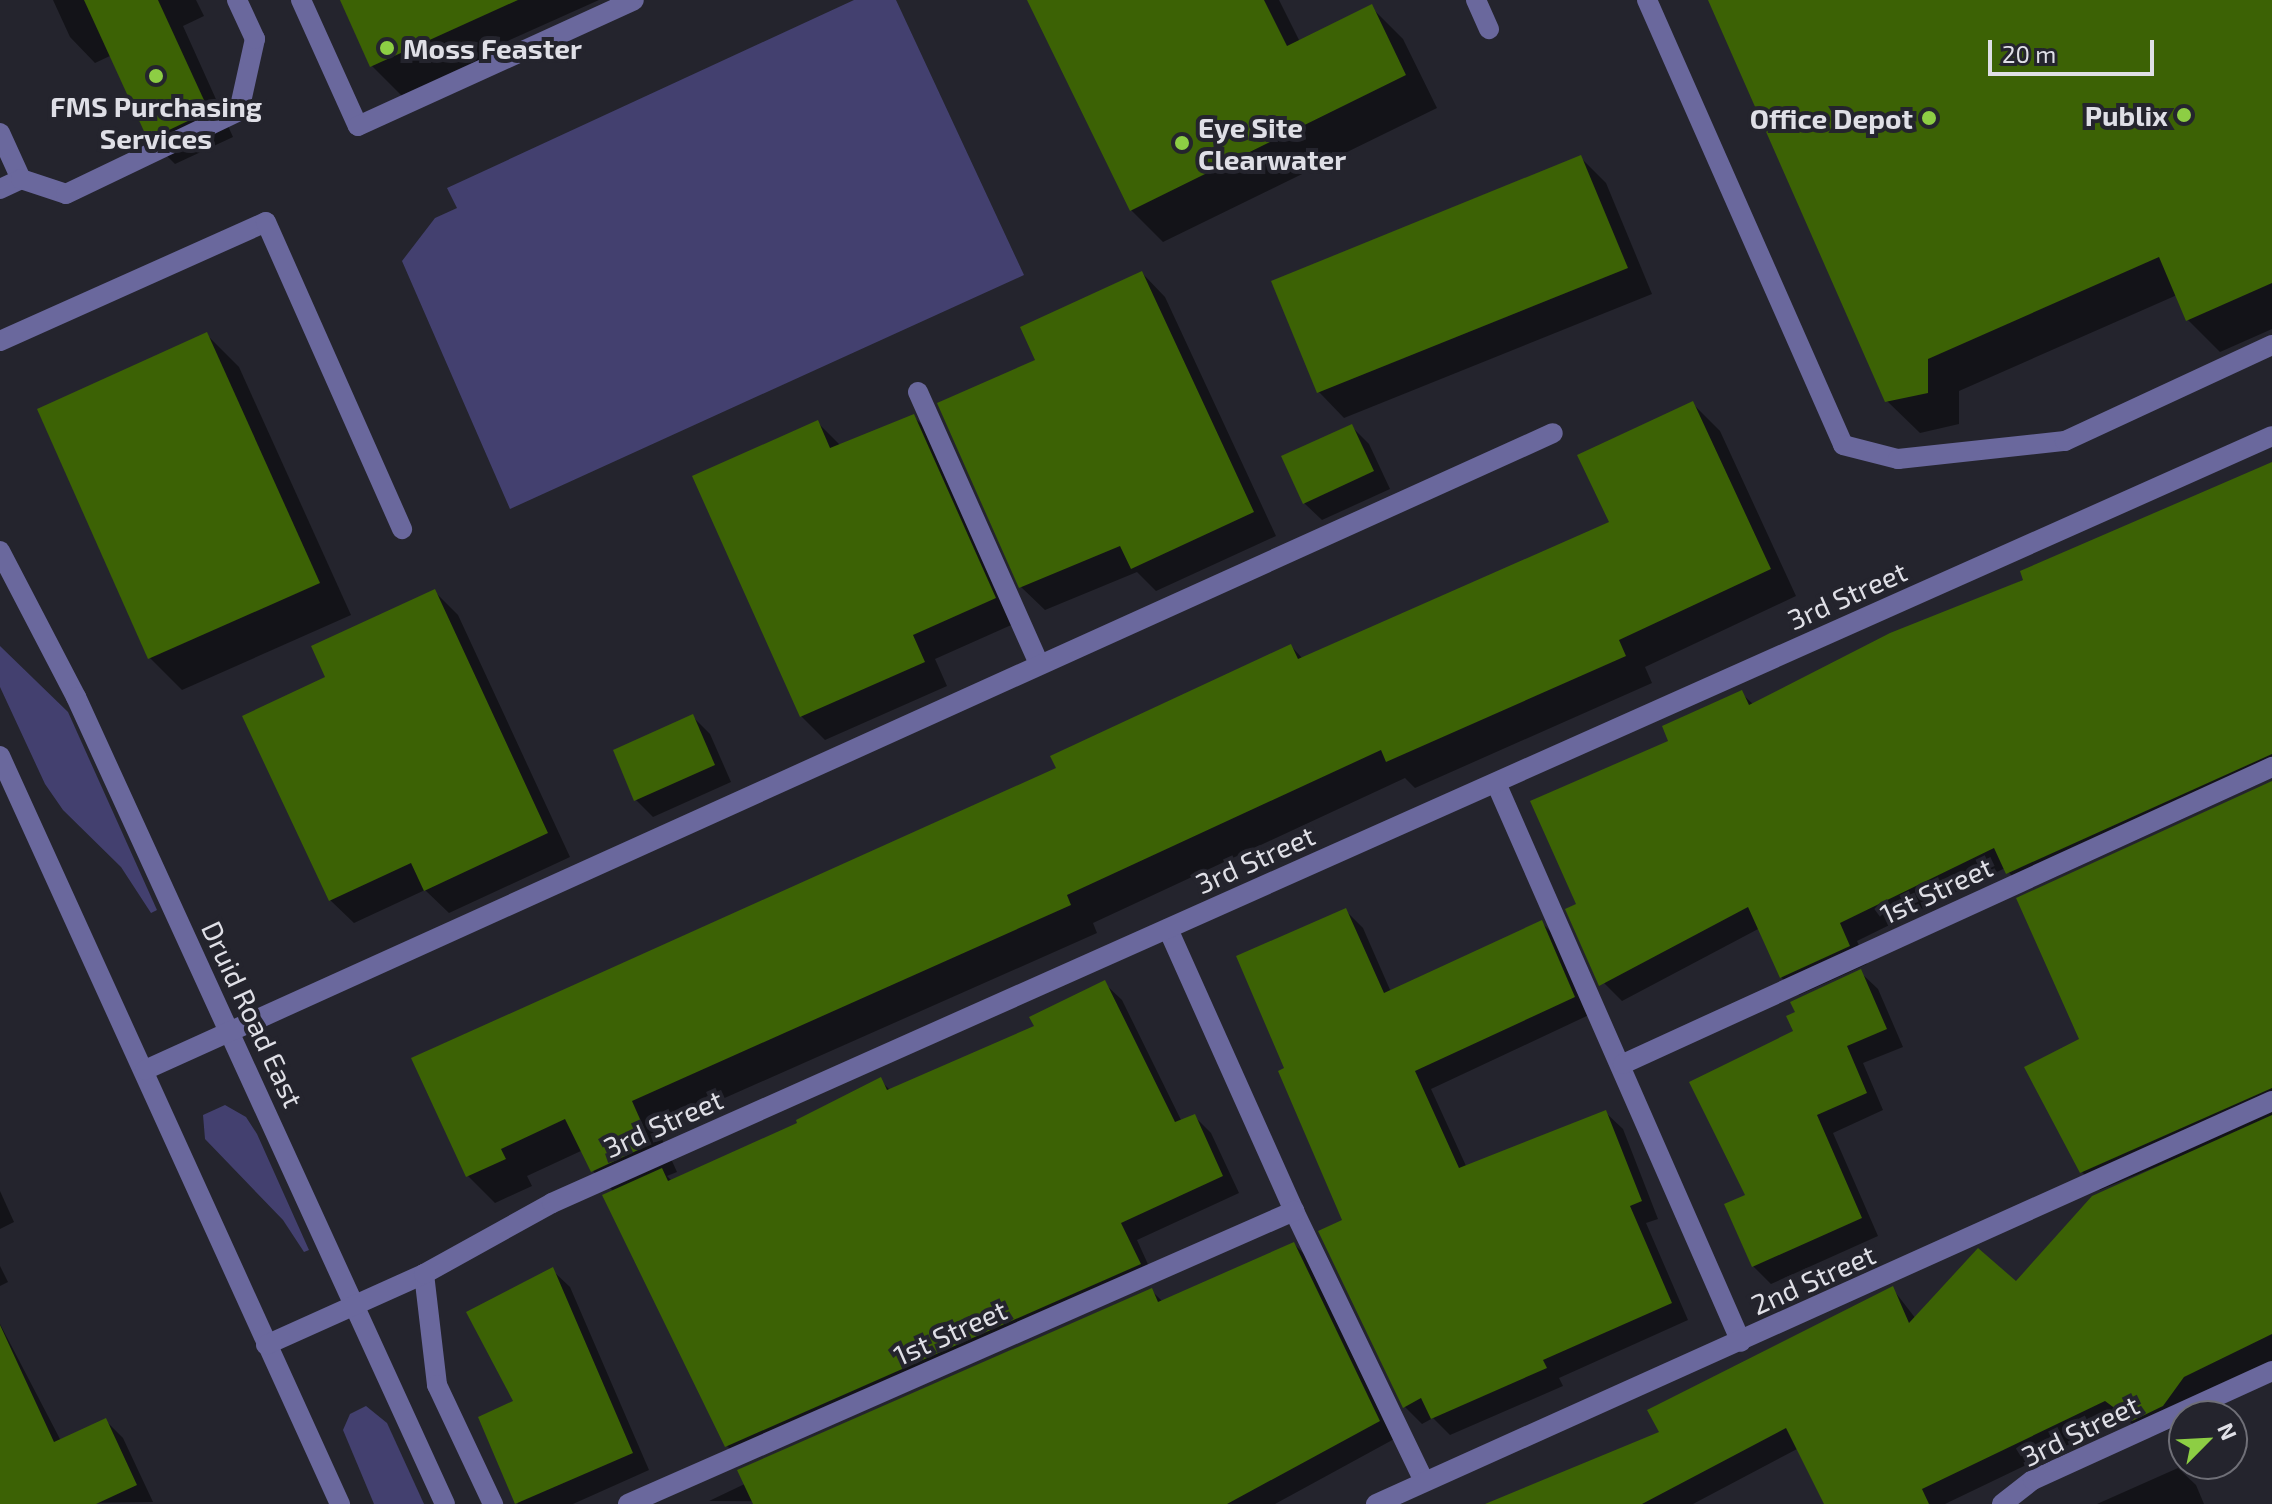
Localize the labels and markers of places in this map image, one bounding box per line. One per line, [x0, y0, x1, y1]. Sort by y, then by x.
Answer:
place label: Moss Feaster [403, 31, 582, 65]
marker: Moss Feaster [378, 39, 396, 57]
marker: FMS Purchasing Services [147, 67, 165, 85]
place label: FMS Purchasing Services [50, 89, 262, 155]
place label: Publix [2085, 98, 2168, 132]
place label: Office Depot [1750, 101, 1913, 135]
marker: Publix [2175, 106, 2193, 124]
marker: Office Depot [1920, 109, 1938, 127]
place label: Eye Site Clearwater [1198, 110, 1346, 176]
marker: Eye Site Clearwater [1173, 134, 1191, 152]

